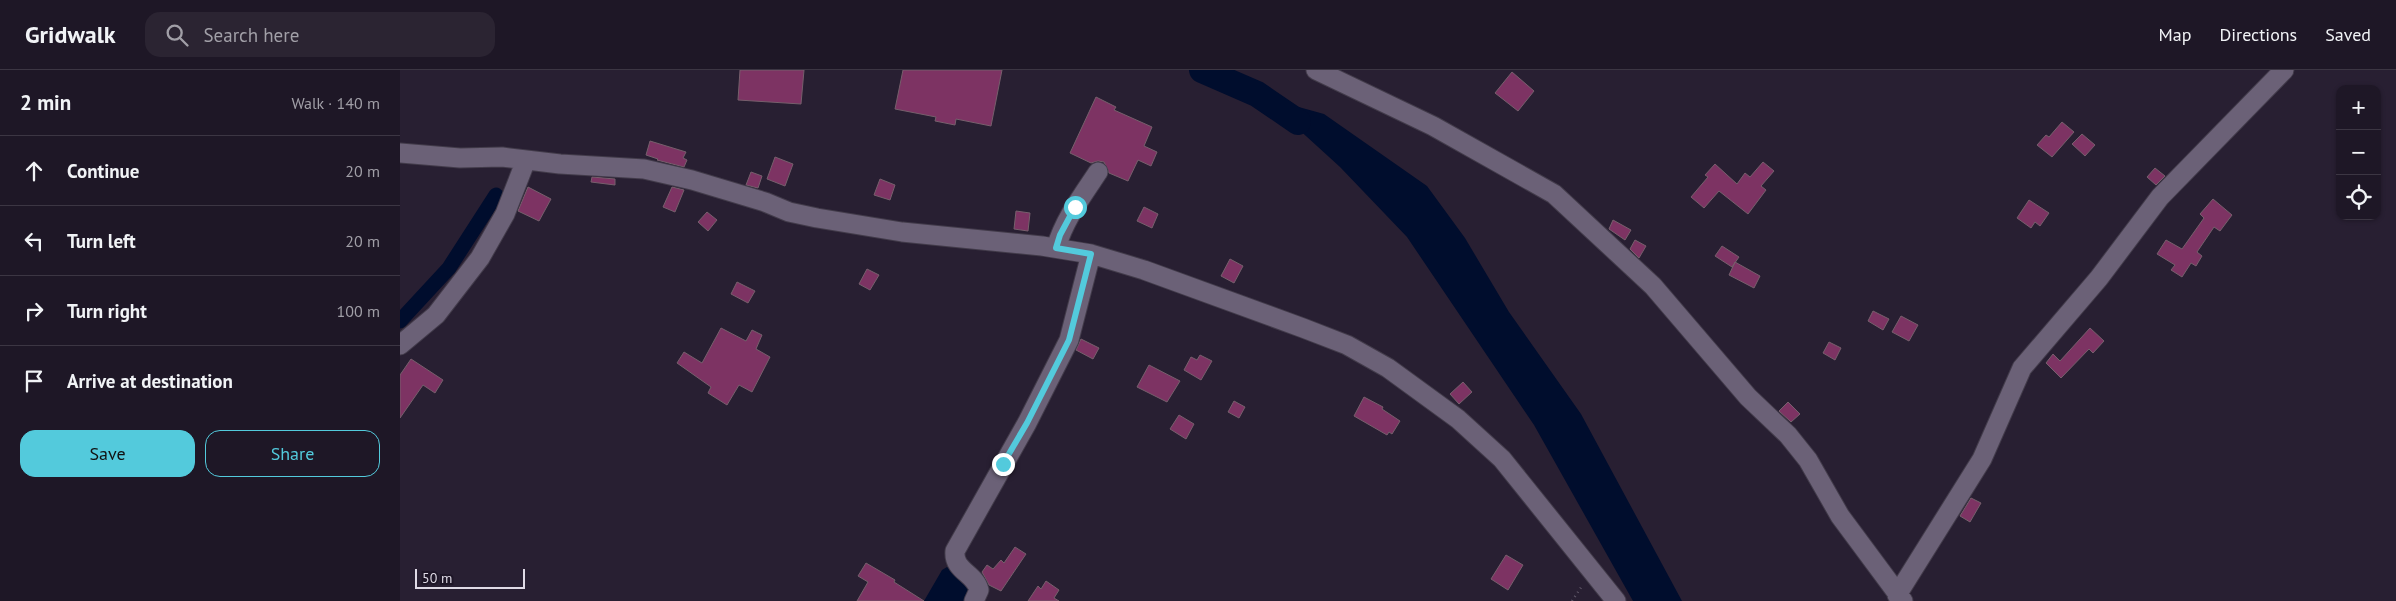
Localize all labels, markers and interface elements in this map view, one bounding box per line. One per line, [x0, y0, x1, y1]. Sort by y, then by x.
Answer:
search box [145, 12, 495, 57]
text: Gridwalk [25, 19, 115, 50]
icon: search [163, 21, 191, 49]
text: Search here [203, 23, 299, 47]
text: Map [2159, 23, 2191, 46]
text: Directions [2219, 23, 2297, 46]
text: Saved [2325, 23, 2371, 46]
map controls [2336, 85, 2381, 220]
button: + [2336, 85, 2381, 130]
text: 2 min [20, 89, 71, 116]
text: Walk · 140 m [291, 93, 380, 113]
button: − [2336, 130, 2381, 175]
icon: ahead [20, 157, 48, 185]
text: Continue [67, 159, 139, 183]
text: 20 m [345, 161, 380, 181]
button: locate [2336, 175, 2381, 220]
route start [1064, 196, 1087, 219]
icon: left [20, 227, 48, 255]
text: Turn left [67, 229, 136, 253]
text: 20 m [345, 231, 380, 251]
icon: right [20, 297, 48, 325]
text: Turn right [67, 299, 147, 323]
text: 100 m [337, 301, 380, 321]
icon: arrive [20, 367, 48, 395]
text: Arrive at destination [67, 369, 233, 393]
button: Save [20, 430, 195, 477]
button: Share [205, 430, 380, 477]
route end [992, 453, 1015, 476]
scale bar [415, 566, 525, 589]
text: 50 m [422, 569, 452, 587]

